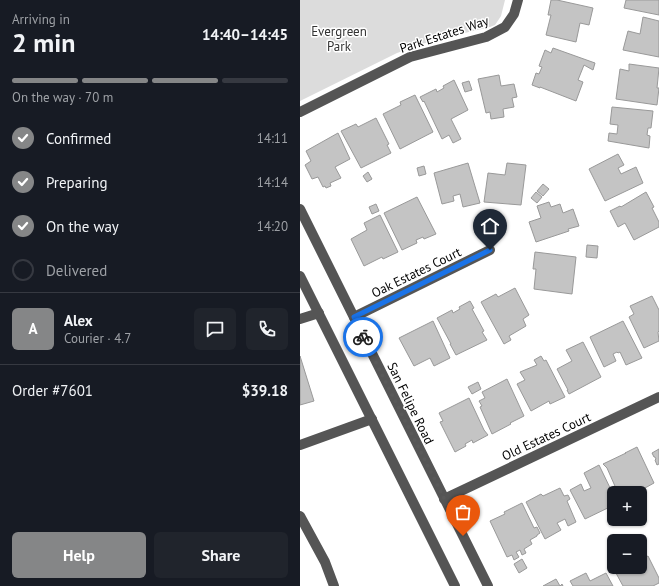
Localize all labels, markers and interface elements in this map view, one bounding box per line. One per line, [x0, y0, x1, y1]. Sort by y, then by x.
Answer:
text: Arriving in [12, 11, 70, 28]
street label: Park Estates Way [397, 12, 491, 57]
park label: Evergreen Park [311, 23, 367, 55]
text: 14:40–14:45 [202, 25, 288, 44]
text: 2 min [12, 26, 75, 59]
text: On the way · 70 m [12, 89, 113, 106]
icon: check [12, 127, 34, 149]
text: Confirmed [46, 129, 111, 148]
text: 14:11 [257, 130, 288, 147]
icon: check [12, 171, 34, 193]
text: Preparing [46, 173, 108, 192]
text: 14:14 [257, 174, 288, 191]
pin [473, 209, 507, 250]
icon: check [12, 215, 34, 237]
icon: home [479, 215, 501, 237]
text: On the way [46, 217, 119, 236]
text: 14:20 [257, 218, 288, 235]
street label: Oak Estates Court [368, 243, 464, 302]
text: Delivered [46, 261, 107, 280]
button: chat [194, 308, 236, 350]
button: phone [246, 308, 288, 350]
text: Alex [64, 311, 93, 330]
courier [343, 317, 383, 357]
text: A [28, 319, 38, 338]
icon: bike [352, 326, 374, 348]
text: Courier · 4.7 [64, 330, 131, 347]
street label: San Felipe Road [383, 359, 438, 447]
text: Order #7601 [12, 381, 93, 400]
text: $39.18 [242, 381, 288, 400]
street label: Old Estates Court [499, 408, 594, 465]
map controls [607, 486, 647, 574]
button: + [607, 486, 647, 526]
pin [446, 495, 480, 536]
icon: bag [452, 501, 474, 523]
button: Help [12, 532, 146, 578]
button: Share [154, 532, 288, 578]
button: − [607, 534, 647, 574]

